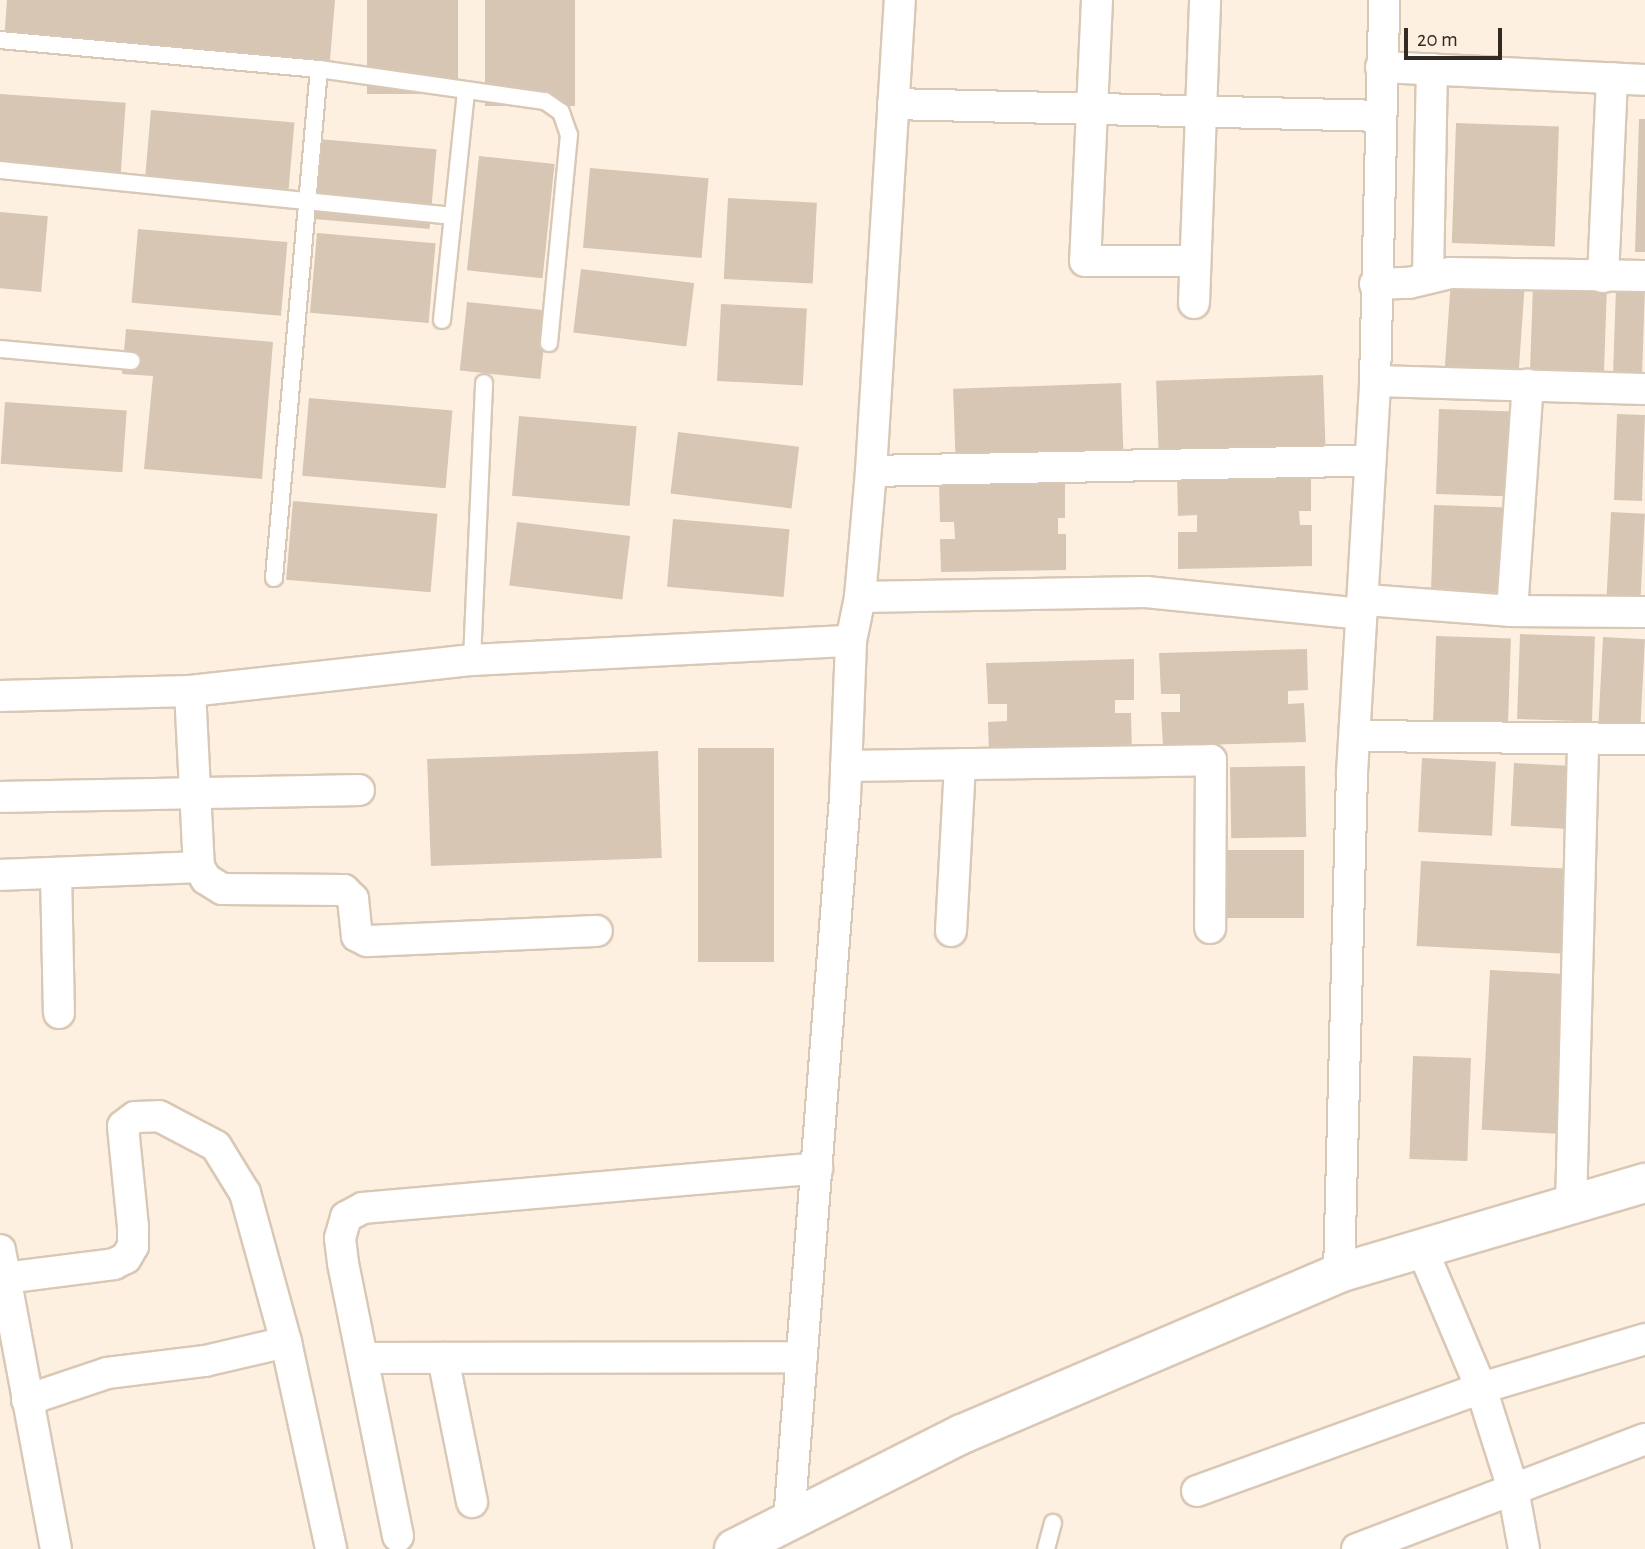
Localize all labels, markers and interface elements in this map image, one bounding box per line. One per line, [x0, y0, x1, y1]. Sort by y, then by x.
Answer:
scale bar [1407, 14, 1505, 58]
text: 20 m [1417, 29, 1458, 50]

